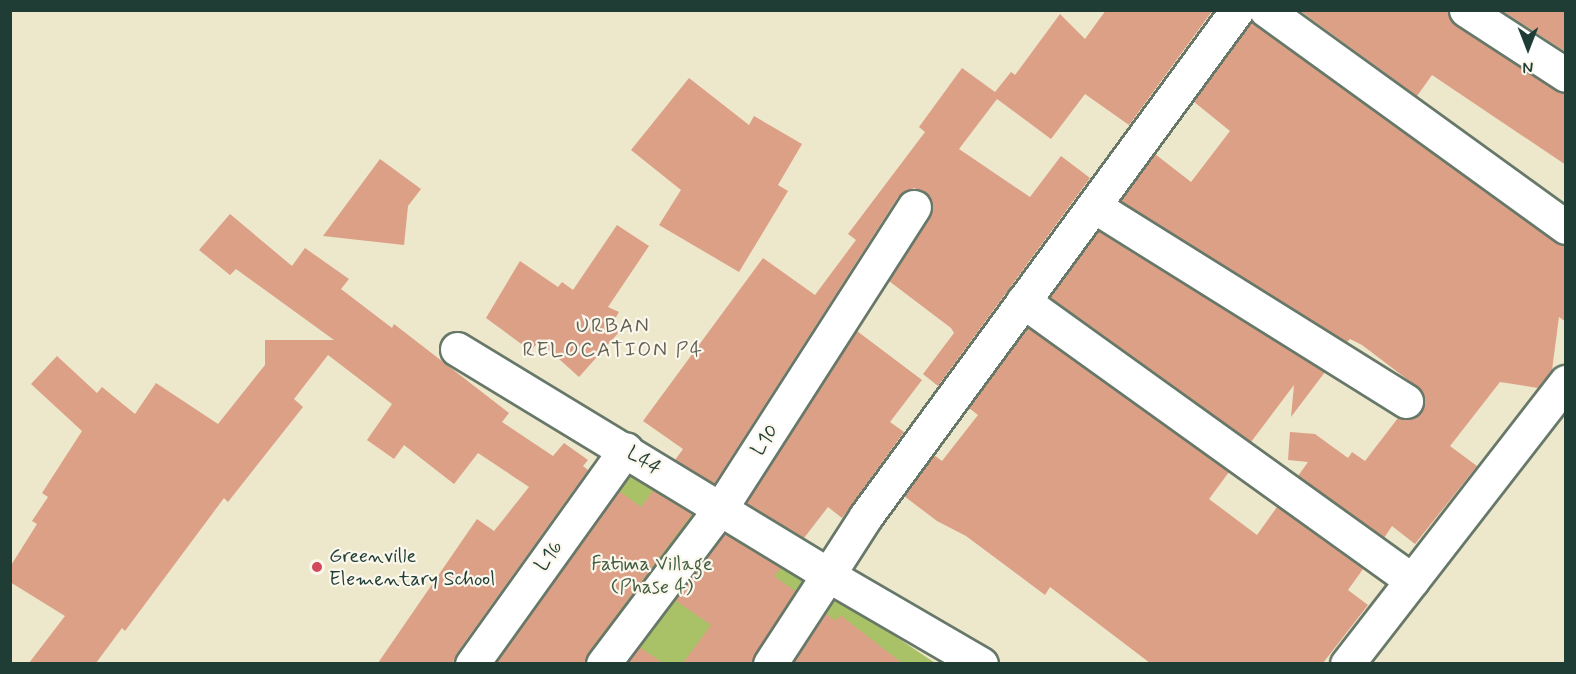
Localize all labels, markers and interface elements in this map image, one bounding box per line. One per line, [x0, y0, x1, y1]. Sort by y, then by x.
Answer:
north arrow [1498, 18, 1558, 78]
text: N [1523, 56, 1533, 77]
district label: URBAN RELOCATION P4 [525, 313, 701, 363]
street label: L10 [746, 420, 784, 460]
street label: L44 [622, 441, 666, 481]
street label: L16 [530, 536, 568, 576]
place label: Greenville Elementary School [329, 544, 495, 591]
park label: Fatima Village (Phase 4) [593, 553, 711, 600]
marker: Greenville Elementary School [310, 560, 324, 574]

